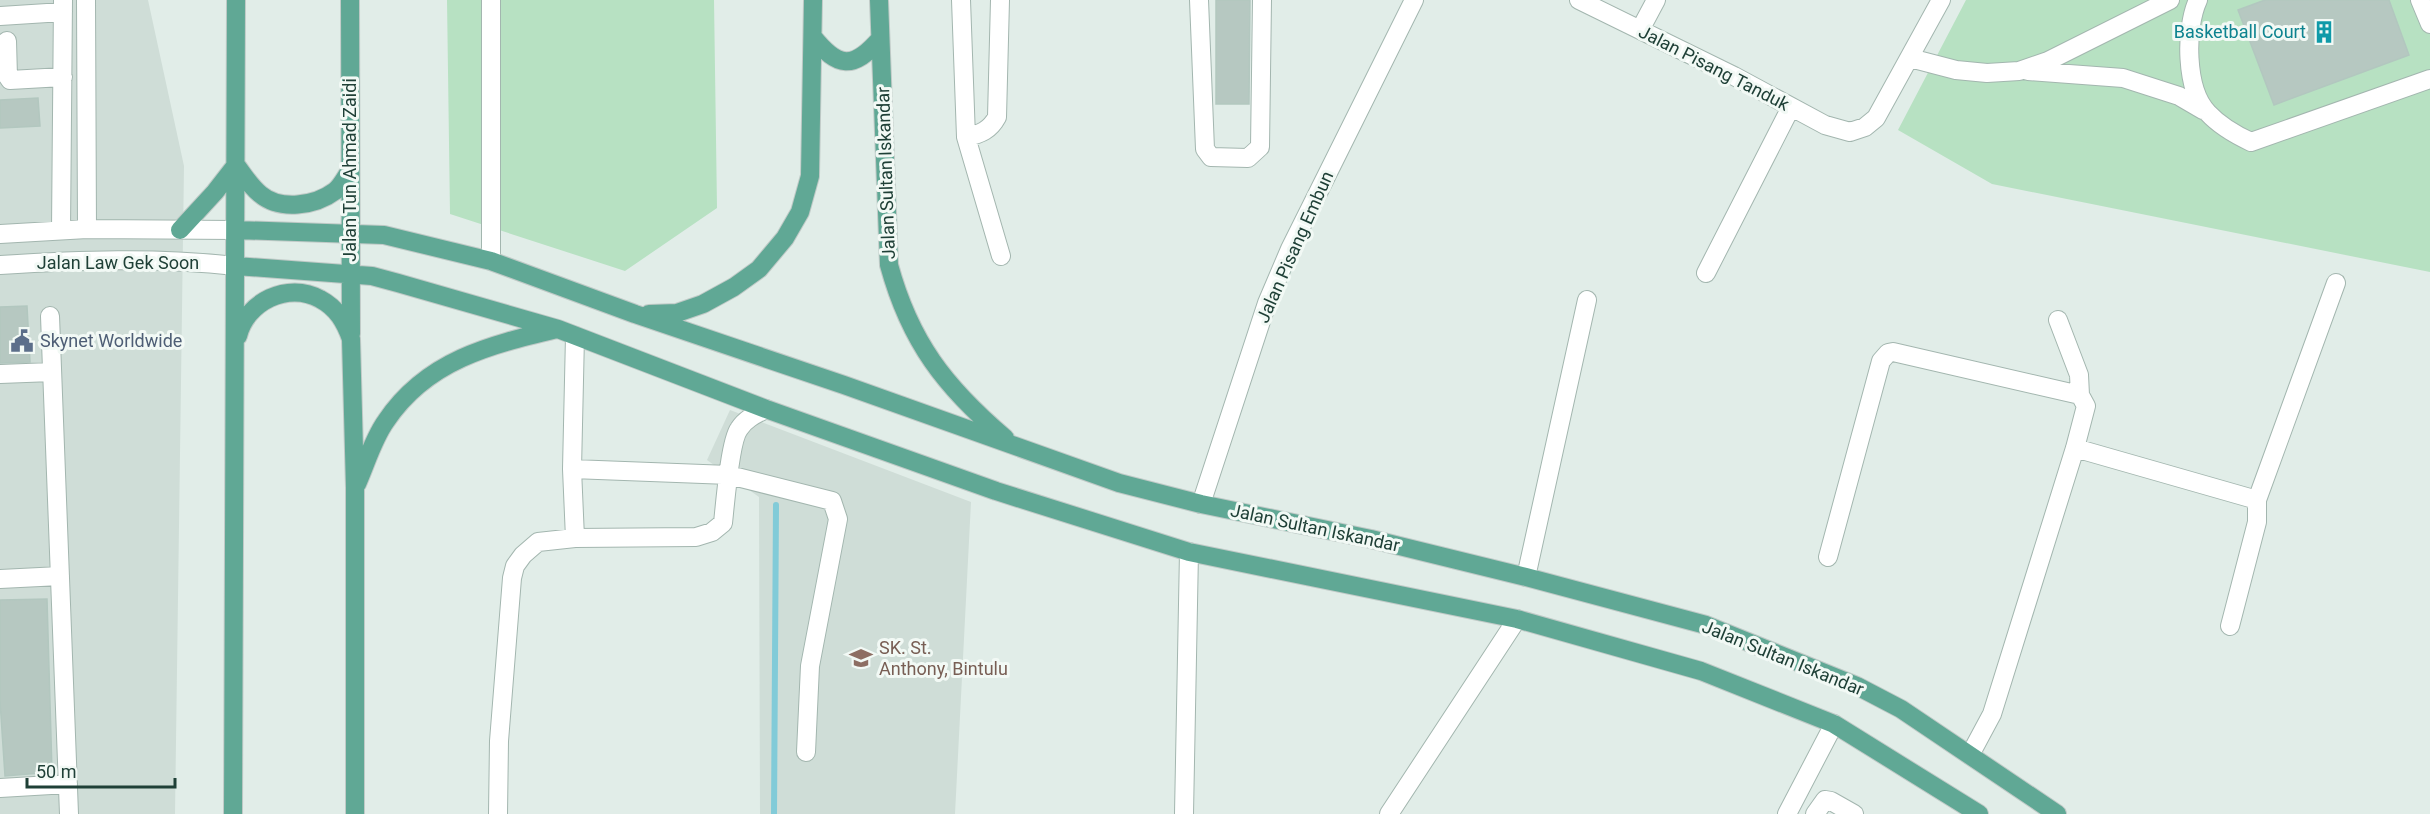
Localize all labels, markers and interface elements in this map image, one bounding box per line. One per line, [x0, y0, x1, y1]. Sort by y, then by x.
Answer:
building icon: Basketball Court [2311, 19, 2337, 45]
street label: Jalan Pisang Tanduk [1636, 21, 1794, 115]
place label: Basketball Court [2174, 21, 2306, 42]
street label: Jalan Tun Ahmad Zaidi [339, 78, 360, 262]
street label: Jalan Sultan Iskandar [872, 86, 899, 260]
street label: Jalan Pisang Embun [1252, 168, 1337, 326]
street label: Jalan Law Gek Soon [37, 252, 199, 273]
public building icon: Skynet Worldwide [9, 328, 35, 354]
place label: Skynet Worldwide [40, 330, 182, 351]
street label: Jalan Sultan Iskandar [1229, 499, 1402, 556]
street label: Jalan Sultan Iskandar [1699, 615, 1867, 700]
place label: SK. St. Anthony, Bintulu [879, 637, 1008, 679]
school or university icon: SK. St. Anthony, Bintulu [848, 645, 874, 671]
scale bar [27, 751, 176, 789]
text: 50 m [36, 761, 76, 782]

